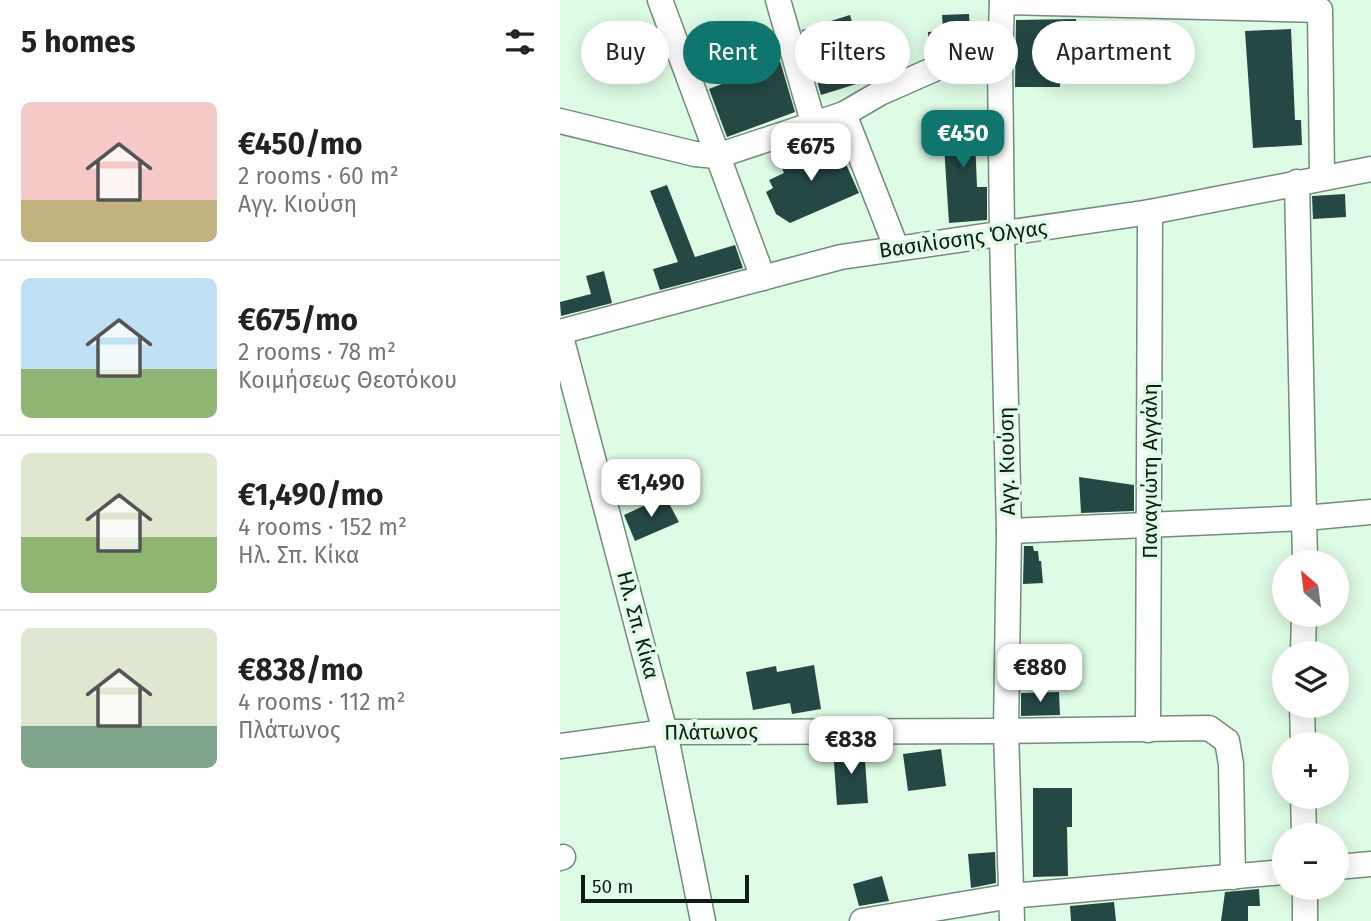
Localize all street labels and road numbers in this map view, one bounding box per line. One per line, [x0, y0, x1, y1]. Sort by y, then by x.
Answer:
street label: Βασιλίσσης Όλγας [877, 214, 1049, 264]
street label: Παναγιώτη Αγγάλη [1137, 383, 1163, 559]
street label: Αγγ. Κιούση [993, 406, 1021, 516]
street label: Ηλ. Σπ. Κίκα [611, 568, 665, 682]
street label: Πλάτωνος [664, 718, 758, 746]

